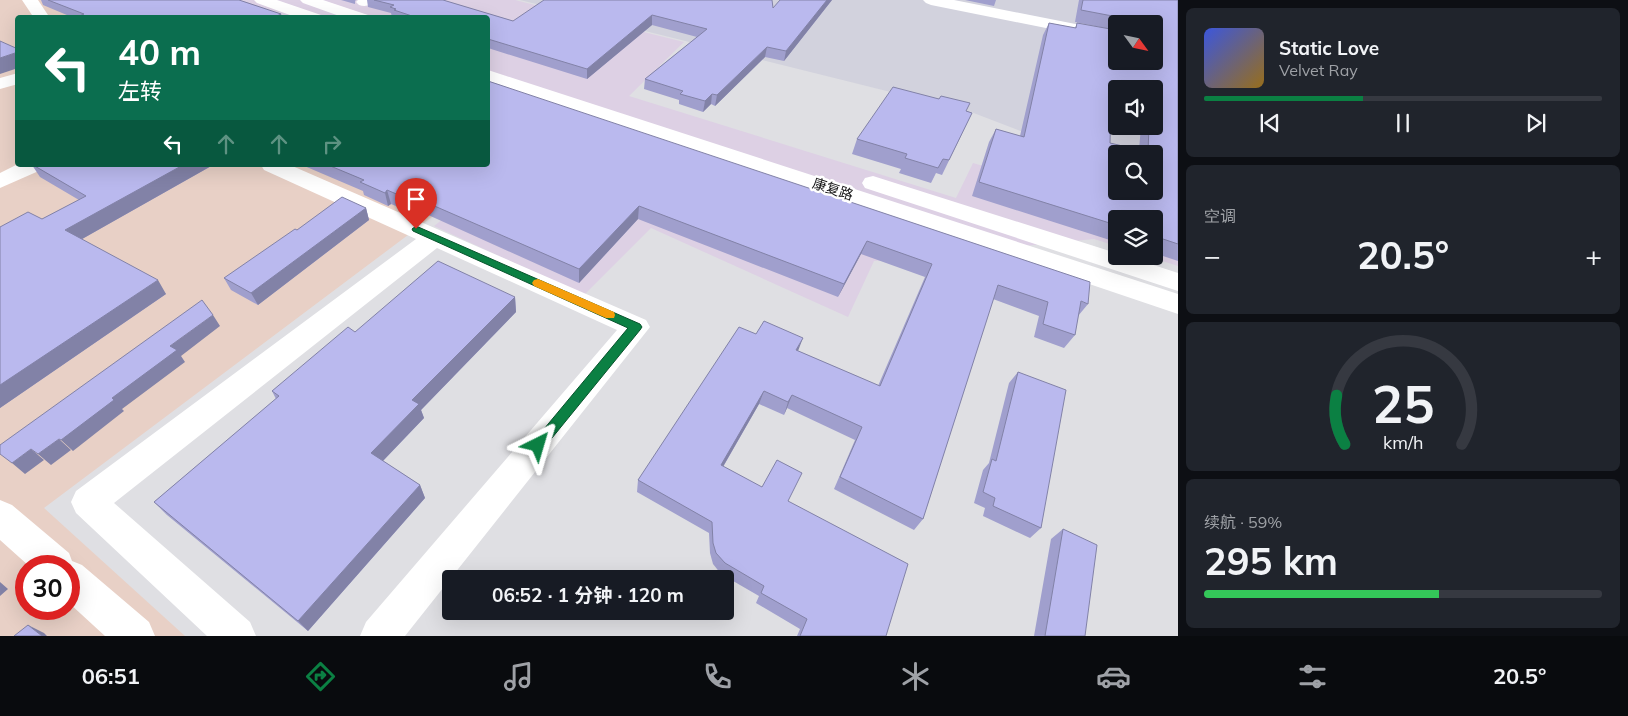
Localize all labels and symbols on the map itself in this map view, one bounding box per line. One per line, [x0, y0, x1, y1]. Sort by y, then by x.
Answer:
north arrow [1108, 15, 1162, 70]
street label: 康复路 [810, 174, 856, 204]
pin [395, 178, 437, 229]
position arrow [511, 418, 563, 470]
speed limit sign: 30 [15, 555, 80, 620]

